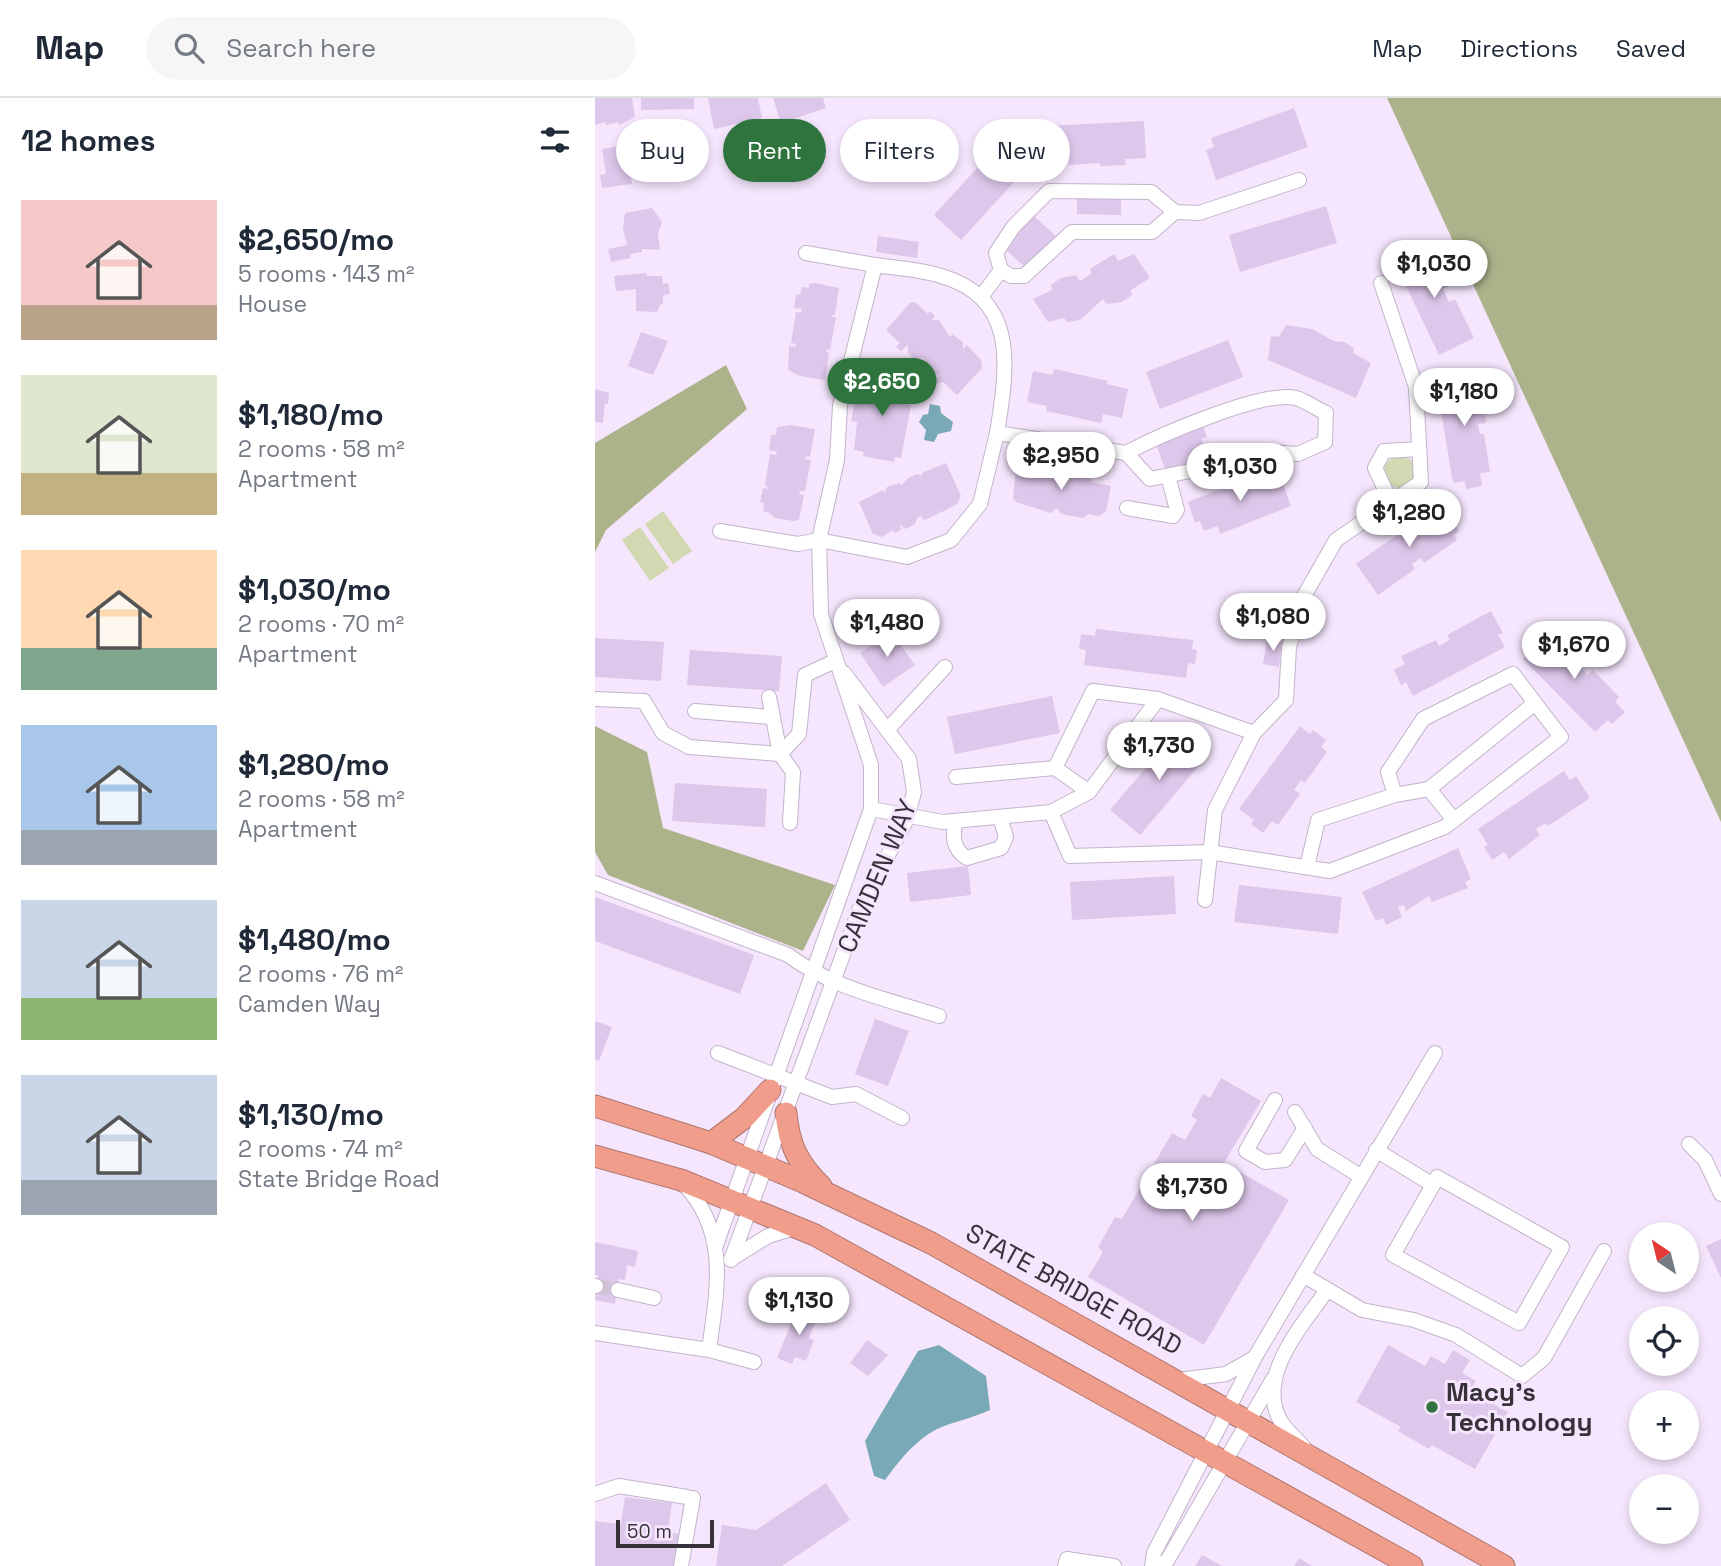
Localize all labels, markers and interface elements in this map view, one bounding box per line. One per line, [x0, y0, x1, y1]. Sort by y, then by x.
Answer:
search box [146, 17, 636, 80]
text: Map [35, 27, 104, 69]
icon: search [170, 29, 208, 67]
text: Search here [226, 31, 376, 65]
text: Map [1372, 33, 1422, 64]
text: Directions [1460, 33, 1578, 64]
text: Saved [1616, 33, 1686, 64]
chip: Buy [616, 119, 709, 182]
chip: Rent [723, 119, 826, 182]
chip: Filters [840, 119, 959, 182]
chip: New [973, 119, 1070, 182]
text: 12 homes [21, 121, 156, 160]
icon: filters [536, 121, 574, 159]
text: $2,650/mo [238, 220, 394, 259]
icon: home [77, 228, 161, 312]
pin: $1,030 [1377, 240, 1491, 300]
text: $1,030 [1397, 248, 1471, 278]
text: 5 rooms · 143 m² [238, 259, 414, 289]
text: House [238, 289, 307, 319]
pin: $2,650 [825, 358, 939, 418]
text: $2,650 [843, 366, 921, 396]
pin: $1,180 [1407, 368, 1521, 428]
text: $1,180 [1430, 376, 1499, 406]
text: $1,180/mo [238, 395, 384, 434]
icon: home [77, 403, 161, 487]
pin: $2,950 [1004, 432, 1118, 492]
text: 2 rooms · 58 m² [238, 434, 405, 464]
text: $2,950 [1022, 440, 1100, 470]
pin: $1,030 [1183, 444, 1297, 503]
text: $1,030 [1203, 451, 1277, 481]
text: Apartment [238, 464, 358, 494]
pin: $1,280 [1352, 490, 1466, 549]
text: $1,280 [1372, 497, 1446, 527]
text: $1,030/mo [238, 570, 391, 609]
icon: home [77, 578, 161, 662]
pin: $1,080 [1216, 594, 1330, 653]
pin: $1,480 [830, 600, 944, 659]
text: $1,080 [1236, 601, 1310, 631]
text: $1,480 [850, 607, 924, 637]
text: 2 rooms · 70 m² [238, 609, 404, 639]
pin: $1,670 [1517, 622, 1631, 681]
text: $1,670 [1538, 629, 1610, 659]
text: Apartment [238, 639, 358, 669]
pin: $1,730 [1102, 722, 1216, 782]
text: $1,730 [1123, 730, 1195, 760]
text: $1,280/mo [238, 745, 389, 784]
icon: home [77, 753, 161, 837]
text: 2 rooms · 58 m² [238, 784, 405, 814]
street label: CAMDEN WAY [829, 794, 925, 958]
text: Apartment [238, 814, 358, 844]
text: $1,480/mo [238, 920, 391, 959]
icon: home [77, 928, 161, 1012]
text: 2 rooms · 76 m² [238, 959, 403, 989]
text: Camden Way [238, 989, 381, 1019]
text: $1,130/mo [238, 1095, 384, 1134]
icon: home [77, 1103, 161, 1187]
text: 2 rooms · 74 m² [238, 1134, 403, 1164]
text: State Bridge Road [238, 1164, 440, 1194]
pin: $1,730 [1135, 1164, 1249, 1223]
text: $1,730 [1156, 1171, 1228, 1201]
street label: STATE BRIDGE ROAD [960, 1215, 1188, 1363]
north arrow [1629, 1222, 1699, 1292]
map controls [1629, 1222, 1699, 1544]
pin: $1,130 [742, 1278, 856, 1337]
text: $1,130 [764, 1285, 834, 1315]
button: locate [1629, 1306, 1699, 1376]
place label: Macy's Technology [1446, 1375, 1592, 1439]
button: + [1629, 1390, 1699, 1460]
marker: Macy's Technology [1424, 1399, 1440, 1415]
button: − [1629, 1474, 1699, 1544]
scale bar [616, 1517, 714, 1549]
text: 50 m [627, 1519, 672, 1544]

